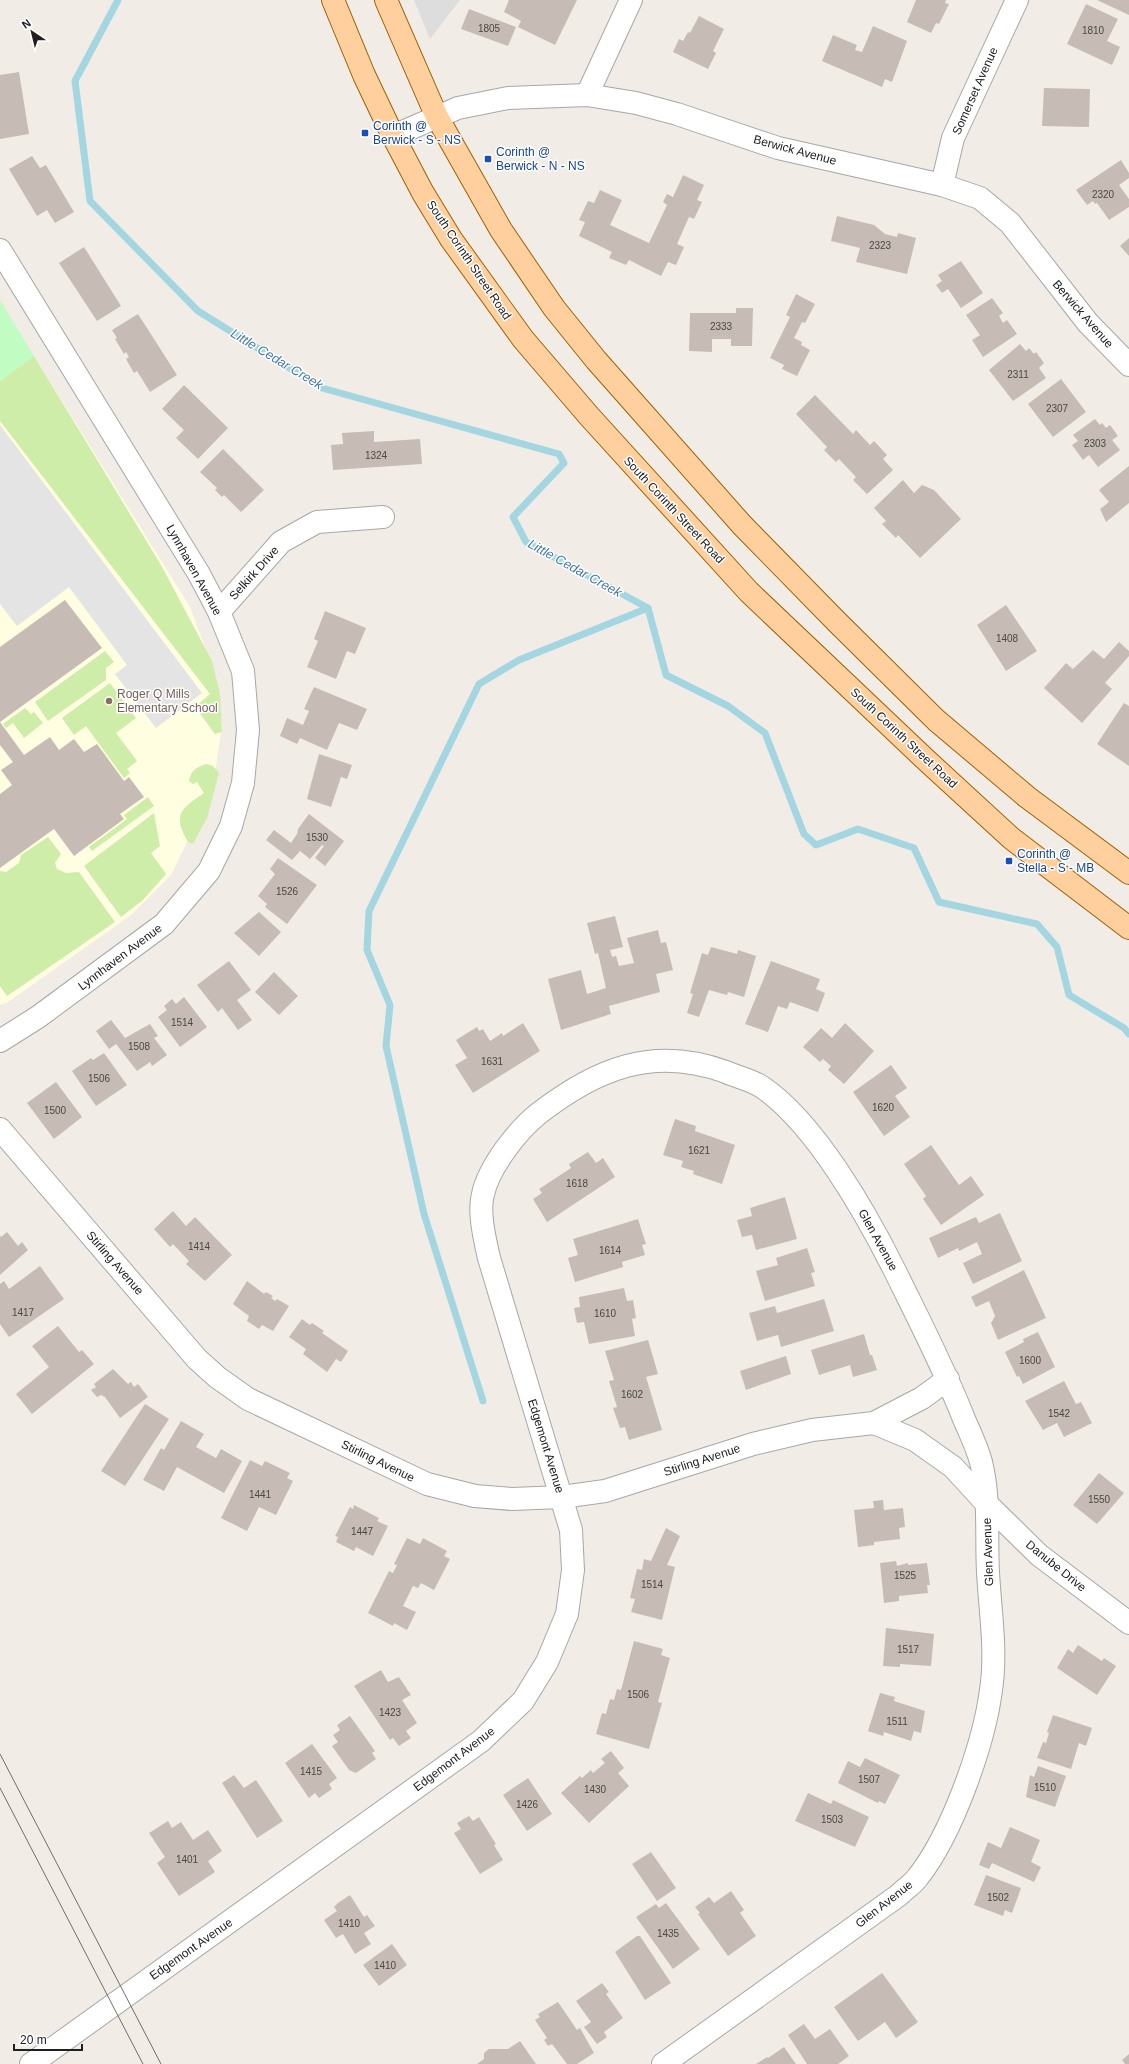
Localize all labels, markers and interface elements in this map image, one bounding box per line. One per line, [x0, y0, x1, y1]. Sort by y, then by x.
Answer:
north arrow [12, 12, 52, 52]
text: N [20, 17, 33, 31]
house number: 1805 [478, 23, 501, 34]
house number: 1810 [1082, 25, 1105, 36]
street label: Somerset Avenue [949, 45, 1001, 137]
place label: Corinth @ Berwick - S - NS [373, 119, 461, 147]
marker: Corinth @ Berwick - S - NS [360, 128, 370, 138]
street label: Berwick Avenue [752, 132, 838, 168]
place label: Corinth @ Berwick - N - NS [496, 145, 585, 173]
marker: Corinth @ Berwick - N - NS [483, 154, 493, 164]
house number: 2320 [1092, 189, 1115, 200]
street label: South Corinth Street Road [424, 198, 514, 322]
house number: 2323 [869, 240, 892, 251]
street label: Berwick Avenue [1050, 277, 1116, 351]
house number: 2333 [710, 321, 733, 332]
water label: Little Cedar Creek [228, 326, 327, 393]
house number: 2311 [1007, 369, 1029, 380]
house number: 2307 [1046, 403, 1069, 414]
house number: 2303 [1084, 438, 1107, 449]
house number: 1324 [365, 450, 388, 461]
street label: South Corinth Street Road [621, 454, 727, 566]
street label: Lynnhaven Avenue [163, 522, 225, 618]
water label: Little Cedar Creek [526, 536, 626, 601]
street label: Selkirk Drive [226, 543, 282, 603]
house number: 1408 [996, 633, 1019, 644]
street label: South Corinth Street Road [848, 685, 960, 791]
place label: Roger Q Mills Elementary School [117, 687, 218, 715]
marker: Roger Q Mills Elementary School [104, 696, 114, 706]
house number: 1530 [306, 832, 329, 843]
place label: Corinth @ Stella - S - MB [1017, 847, 1094, 875]
marker: Corinth @ Stella - S - MB [1004, 856, 1014, 866]
house number: 1526 [276, 886, 299, 897]
street label: Lynnhaven Avenue [75, 921, 165, 993]
house number: 1514 [171, 1017, 194, 1028]
house number: 1508 [128, 1041, 151, 1052]
house number: 1631 [481, 1056, 504, 1067]
house number: 1506 [88, 1073, 111, 1084]
house number: 1620 [872, 1102, 895, 1113]
house number: 1500 [44, 1105, 67, 1116]
house number: 1621 [688, 1145, 711, 1156]
house number: 1618 [566, 1178, 589, 1189]
street label: Glen Avenue [855, 1207, 901, 1274]
street label: Stirling Avenue [84, 1228, 147, 1298]
house number: 1414 [188, 1241, 211, 1252]
house number: 1614 [599, 1245, 622, 1256]
house number: 1417 [12, 1307, 35, 1318]
house number: 1610 [594, 1308, 617, 1319]
house number: 1600 [1019, 1355, 1042, 1366]
house number: 1602 [621, 1389, 644, 1400]
street label: Edgemont Avenue [525, 1397, 567, 1495]
house number: 1542 [1048, 1408, 1071, 1419]
street label: Stirling Avenue [339, 1437, 417, 1485]
street label: Stirling Avenue [662, 1441, 742, 1479]
house number: 1441 [249, 1489, 272, 1500]
house number: 1550 [1088, 1494, 1111, 1505]
street label: Glen Avenue [980, 1517, 996, 1586]
house number: 1447 [351, 1526, 374, 1537]
street label: Danube Drive [1023, 1537, 1089, 1595]
house number: 1525 [894, 1570, 917, 1581]
house number: 1514 [641, 1579, 664, 1590]
house number: 1517 [897, 1644, 920, 1655]
house number: 1506 [627, 1689, 650, 1700]
house number: 1423 [379, 1707, 402, 1718]
house number: 1511 [886, 1716, 908, 1727]
street label: Edgemont Avenue [411, 1724, 498, 1794]
house number: 1415 [300, 1766, 323, 1777]
house number: 1507 [858, 1774, 881, 1785]
house number: 1510 [1034, 1782, 1057, 1793]
house number: 1430 [584, 1784, 607, 1795]
house number: 1426 [516, 1799, 539, 1810]
house number: 1503 [821, 1814, 844, 1825]
house number: 1401 [176, 1854, 199, 1865]
street label: Glen Avenue [853, 1877, 916, 1931]
house number: 1502 [987, 1892, 1010, 1903]
street label: Edgemont Avenue [147, 1915, 235, 1983]
house number: 1410 [338, 1918, 361, 1929]
house number: 1435 [657, 1928, 680, 1939]
house number: 1410 [374, 1960, 397, 1971]
scale bar [14, 2026, 82, 2052]
text: 20 m [20, 2033, 47, 2047]

